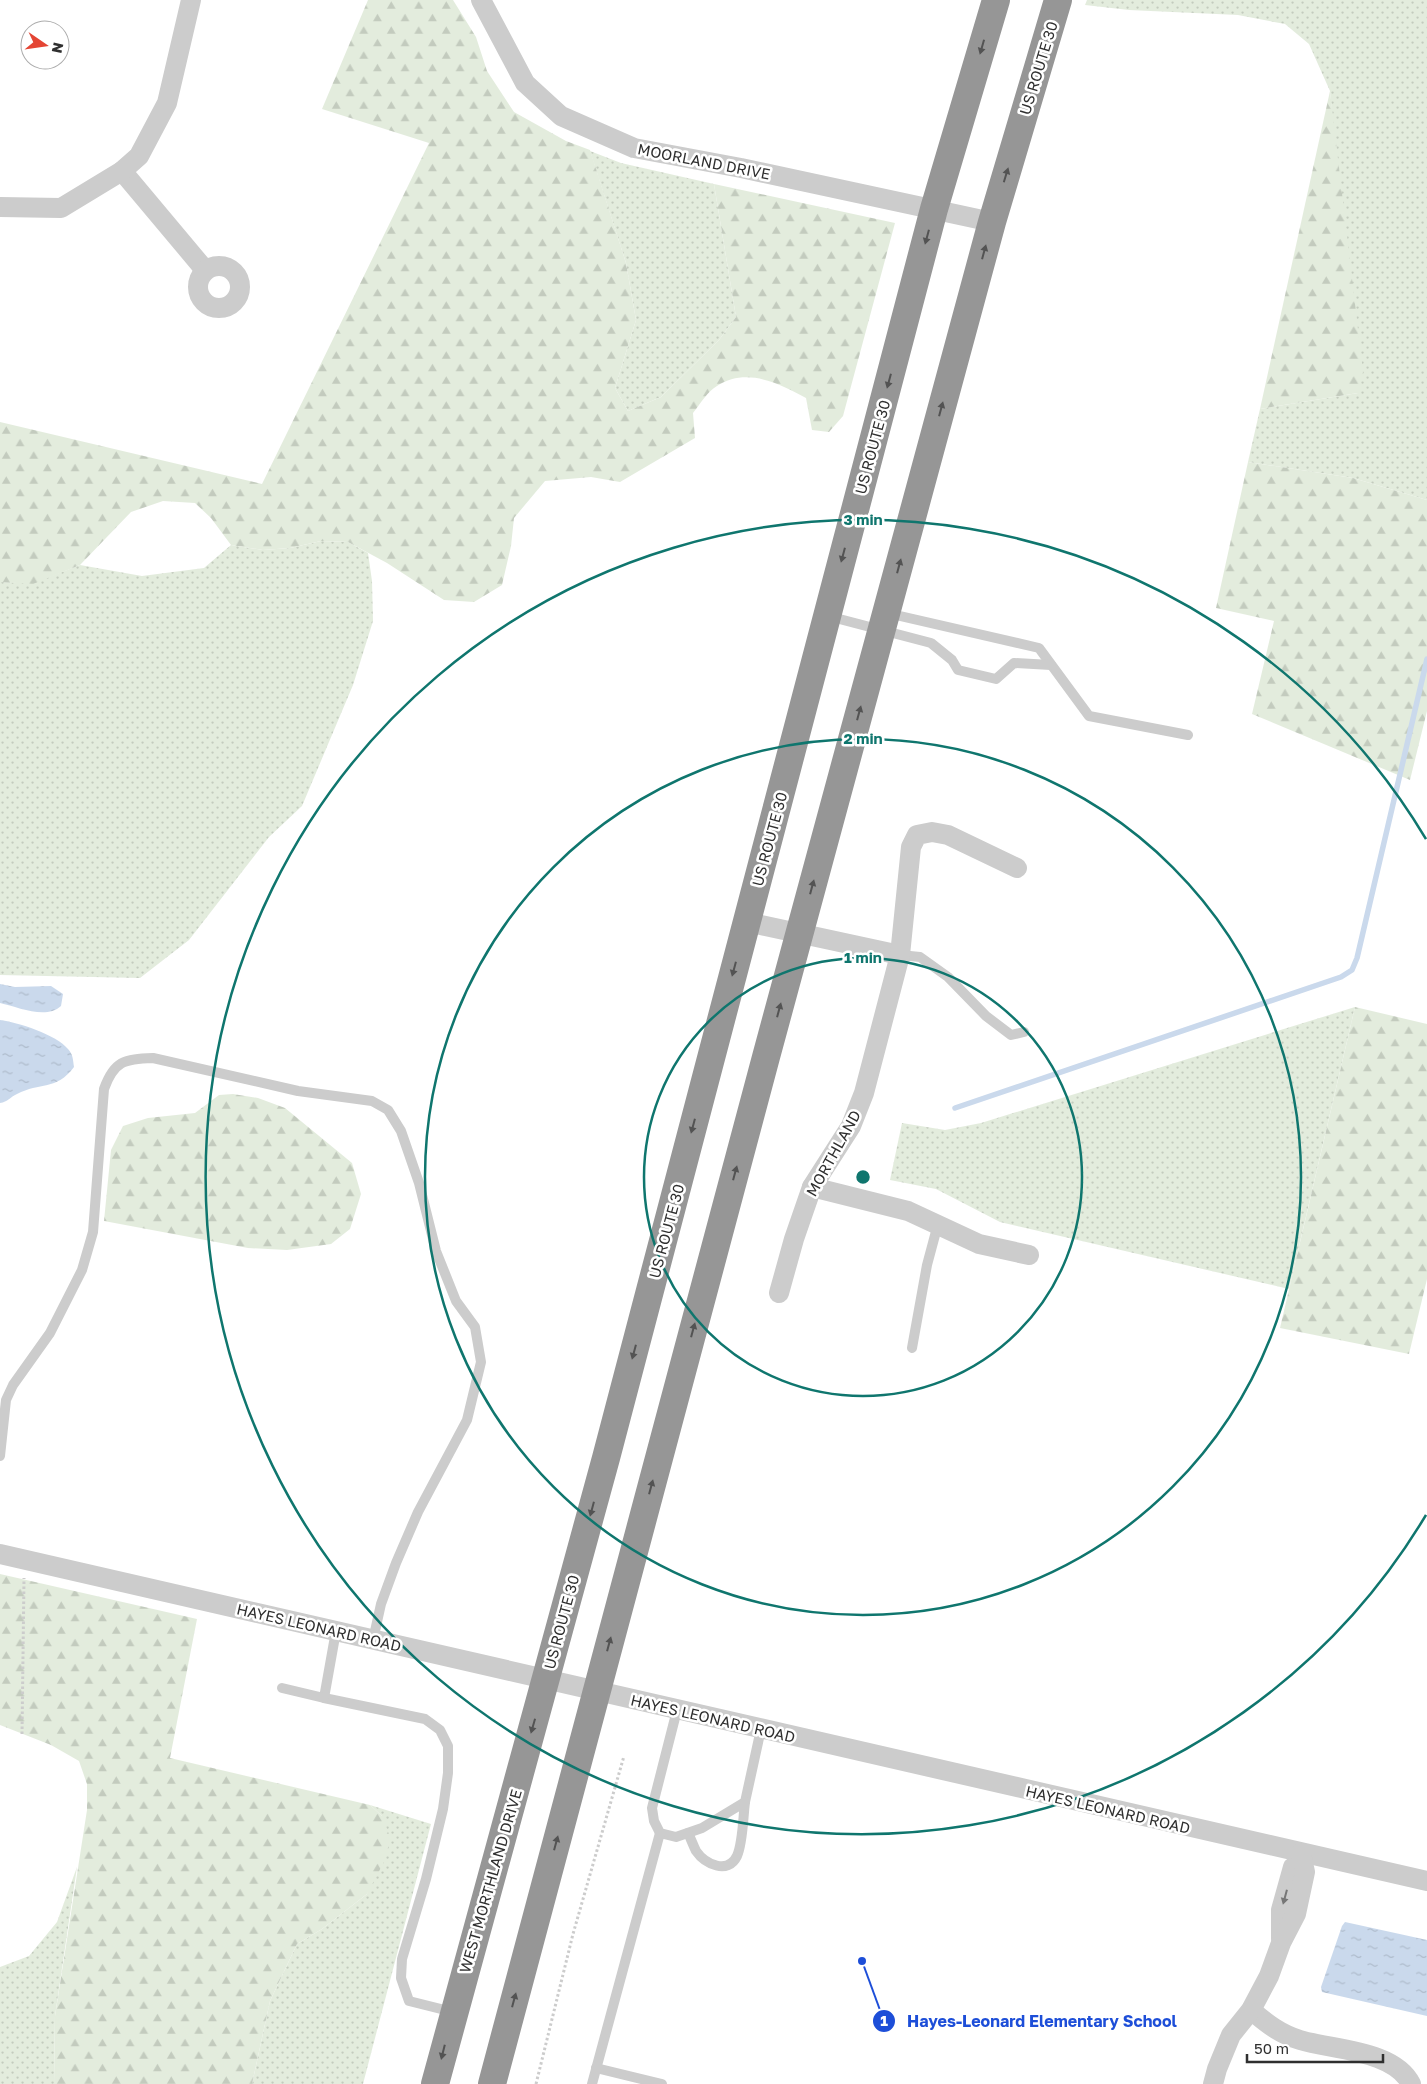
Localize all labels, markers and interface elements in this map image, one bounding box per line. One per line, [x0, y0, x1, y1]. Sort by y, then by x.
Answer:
street label: US ROUTE 30 [1015, 19, 1061, 117]
north arrow [20, 20, 70, 70]
one-way arrow [977, 39, 985, 54]
text: N [49, 41, 68, 55]
street label: MOORLAND DRIVE [636, 139, 772, 183]
one-way arrow [1002, 167, 1010, 182]
one-way arrow [923, 229, 931, 244]
one-way arrow [980, 245, 988, 260]
one-way arrow [885, 374, 893, 389]
street label: US ROUTE 30 [851, 398, 893, 496]
one-way arrow [938, 402, 946, 417]
text: 3 min [843, 510, 883, 528]
one-way arrow [839, 548, 847, 563]
one-way arrow [895, 558, 903, 573]
one-way arrow [855, 705, 863, 721]
text: 2 min [843, 729, 883, 747]
street label: US ROUTE 30 [748, 790, 790, 888]
one-way arrow [808, 879, 816, 894]
text: 1 min [844, 948, 882, 966]
one-way arrow [730, 962, 738, 977]
one-way arrow [775, 1002, 783, 1017]
street label: MORTHLAND [802, 1107, 864, 1199]
one-way arrow [689, 1119, 697, 1134]
one-way arrow [731, 1165, 739, 1180]
centre of rings [854, 1168, 872, 1186]
street label: US ROUTE 30 [645, 1182, 687, 1280]
one-way arrow [689, 1322, 697, 1337]
one-way arrow [629, 1345, 637, 1360]
one-way arrow [647, 1479, 655, 1495]
one-way arrow [588, 1502, 596, 1517]
street label: US ROUTE 30 [540, 1573, 582, 1671]
street label: HAYES LEONARD ROAD [235, 1599, 403, 1655]
one-way arrow [605, 1636, 613, 1652]
street label: HAYES LEONARD ROAD [629, 1690, 797, 1746]
one-way arrow [528, 1719, 536, 1734]
street label: HAYES LEONARD ROAD [1024, 1781, 1192, 1837]
street label: WEST MORTHLAND DRIVE [455, 1787, 525, 1975]
one-way arrow [552, 1836, 560, 1851]
one-way arrow [1280, 1890, 1288, 1905]
one-way arrow [511, 1993, 519, 2008]
callout: Hayes-Leonard Elementary School [872, 2006, 1187, 2037]
text: 1 [880, 2011, 888, 2029]
text: Hayes-Leonard Elementary School [907, 2011, 1178, 2031]
scale bar [1247, 2032, 1383, 2064]
text: 50 m [1254, 2039, 1289, 2057]
one-way arrow [439, 2044, 447, 2059]

